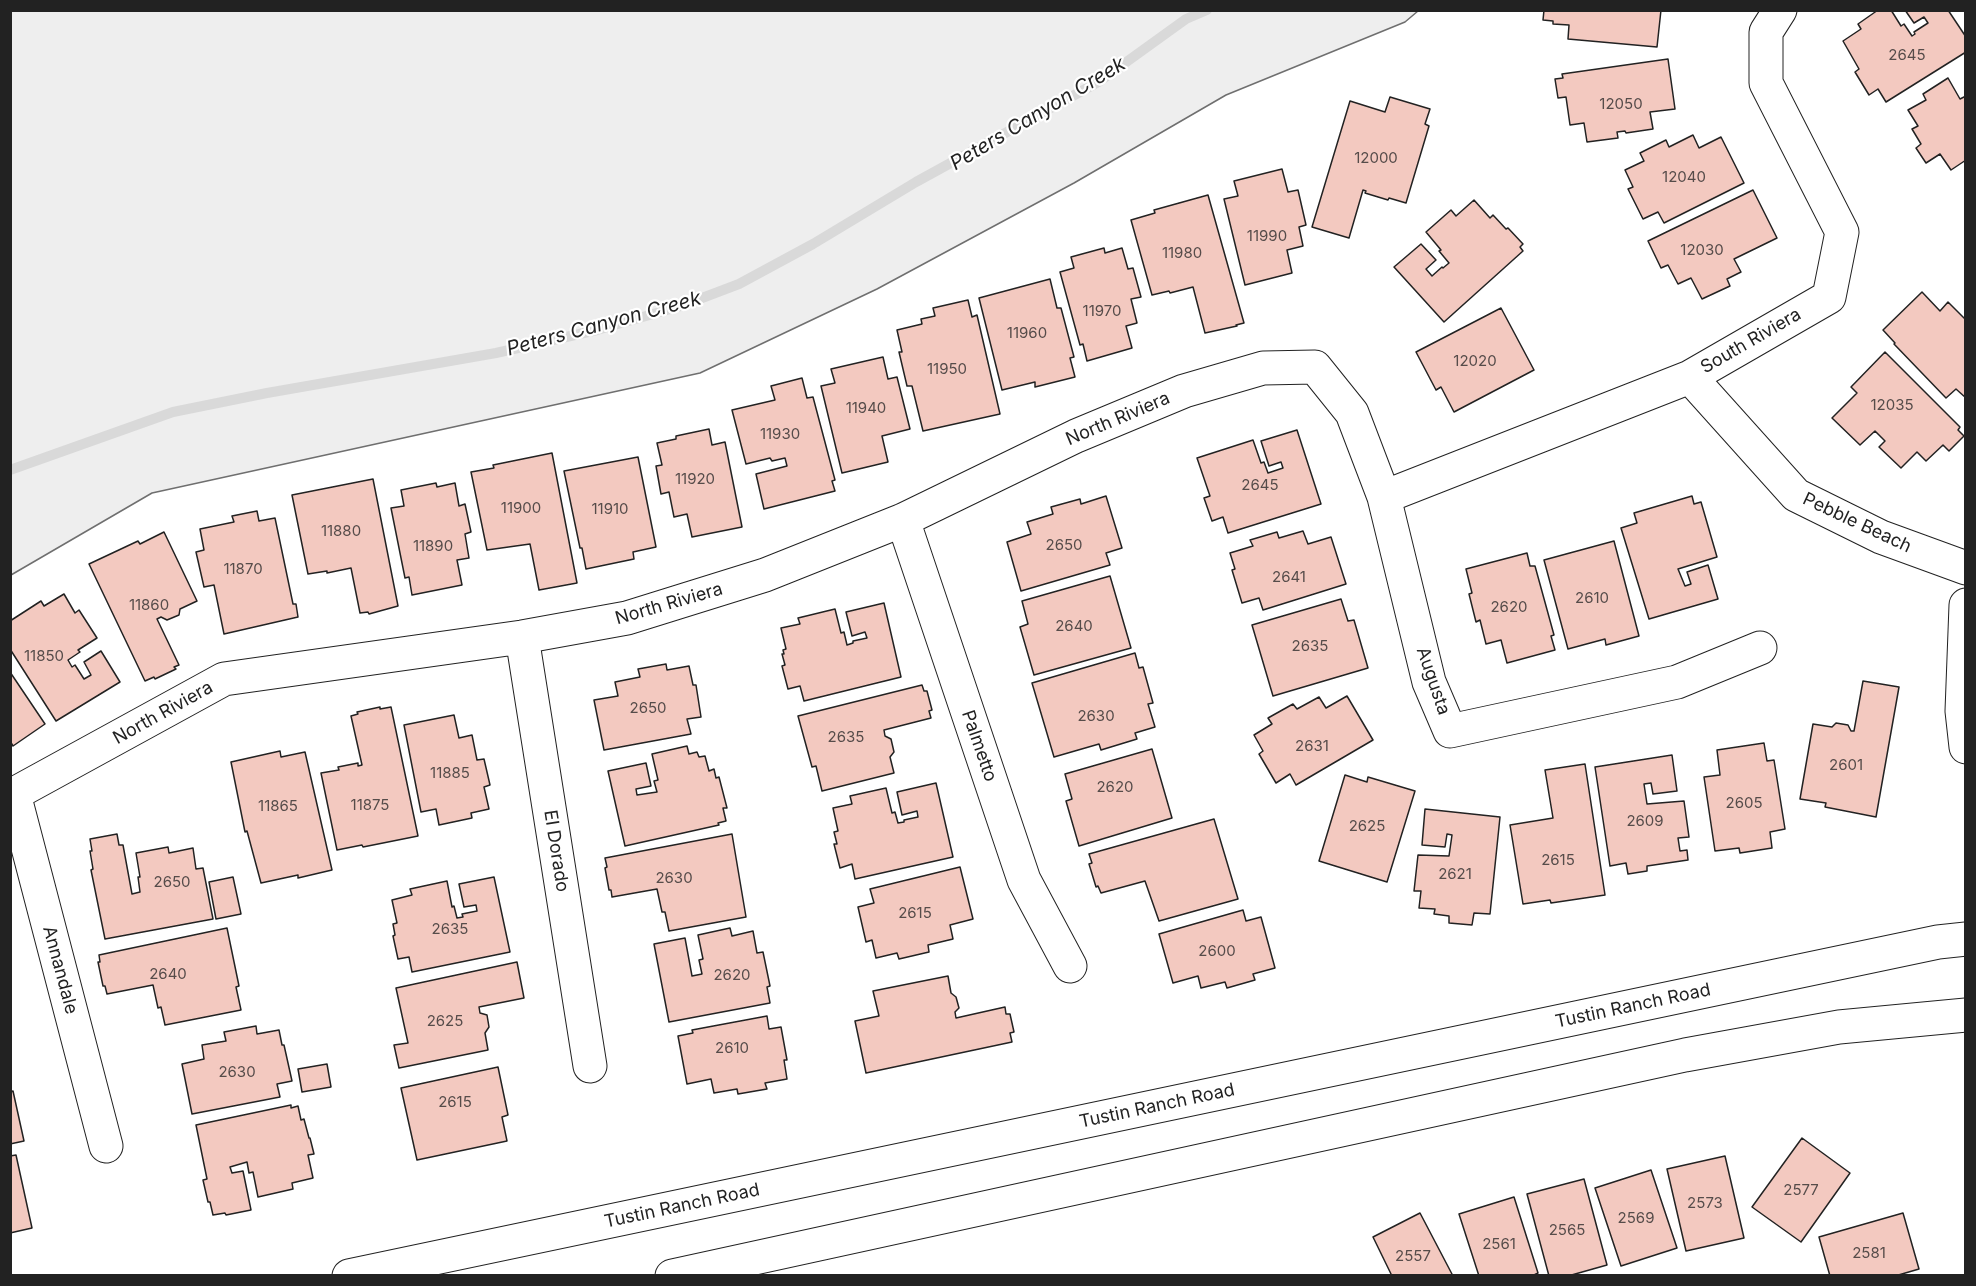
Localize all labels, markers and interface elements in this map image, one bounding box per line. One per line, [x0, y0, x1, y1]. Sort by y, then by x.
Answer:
house number: 2645 [1888, 46, 1926, 64]
water label: Peters Canyon Creek [946, 52, 1130, 176]
house number: 12050 [1599, 95, 1643, 113]
house number: 12000 [1354, 149, 1398, 167]
house number: 12040 [1662, 168, 1706, 186]
house number: 11990 [1247, 227, 1287, 245]
house number: 12030 [1680, 241, 1724, 259]
house number: 11980 [1162, 244, 1202, 262]
water label: Peters Canyon Creek [504, 286, 704, 362]
house number: 11970 [1083, 302, 1121, 320]
street label: South Riviera [1697, 304, 1805, 378]
house number: 11960 [1007, 324, 1047, 342]
house number: 12020 [1453, 352, 1497, 370]
house number: 11950 [927, 360, 967, 378]
street label: North Riviera [1063, 387, 1173, 451]
house number: 12035 [1870, 396, 1914, 414]
house number: 11940 [846, 399, 886, 417]
house number: 11930 [760, 425, 800, 443]
house number: 11920 [675, 470, 715, 488]
house number: 2645 [1241, 476, 1279, 494]
street label: Pebble Beach [1799, 488, 1915, 558]
house number: 11900 [501, 499, 541, 517]
house number: 11910 [591, 500, 629, 518]
house number: 11880 [321, 522, 361, 540]
house number: 2650 [1045, 536, 1083, 554]
house number: 11890 [413, 537, 453, 555]
house number: 11870 [223, 560, 263, 578]
house number: 2641 [1272, 568, 1306, 586]
street label: North Riviera [613, 578, 725, 630]
house number: 2610 [1575, 589, 1609, 607]
house number: 11860 [129, 596, 169, 614]
house number: 2620 [1490, 598, 1528, 616]
house number: 2640 [1055, 617, 1093, 635]
house number: 2635 [1292, 637, 1328, 655]
street label: Augusta [1411, 644, 1455, 718]
house number: 11850 [24, 647, 64, 665]
street label: North Riviera [109, 677, 217, 749]
house number: 2650 [629, 699, 667, 717]
street label: Palmetto [957, 707, 1001, 785]
house number: 2630 [1077, 707, 1115, 725]
house number: 2635 [828, 728, 864, 746]
house number: 2631 [1295, 737, 1329, 755]
house number: 2601 [1829, 756, 1863, 774]
house number: 11885 [430, 764, 470, 782]
house number: 2620 [1096, 778, 1134, 796]
house number: 2605 [1725, 794, 1763, 812]
house number: 11875 [351, 796, 389, 814]
house number: 11865 [258, 797, 298, 815]
street label: El Dorado [539, 808, 573, 894]
house number: 2609 [1626, 812, 1664, 830]
house number: 2625 [1349, 817, 1385, 835]
house number: 2615 [1541, 851, 1575, 869]
house number: 2621 [1438, 865, 1472, 883]
house number: 2630 [655, 869, 693, 887]
house number: 2650 [153, 873, 191, 891]
house number: 2615 [898, 904, 932, 922]
house number: 2635 [432, 920, 468, 938]
street label: Annandale [38, 924, 82, 1016]
house number: 2600 [1198, 942, 1236, 960]
house number: 2640 [149, 965, 187, 983]
house number: 2620 [713, 966, 751, 984]
street label: Tustin Ranch Road [1553, 979, 1713, 1033]
house number: 2625 [427, 1012, 463, 1030]
house number: 2610 [715, 1039, 749, 1057]
house number: 2630 [218, 1063, 256, 1081]
street label: Tustin Ranch Road [1077, 1079, 1237, 1133]
house number: 2615 [438, 1093, 472, 1111]
street label: Tustin Ranch Road [602, 1179, 762, 1233]
house number: 2577 [1783, 1181, 1819, 1199]
house number: 2573 [1687, 1194, 1723, 1212]
house number: 2569 [1618, 1209, 1654, 1227]
house number: 2565 [1549, 1221, 1585, 1239]
house number: 2561 [1482, 1235, 1516, 1253]
house number: 2581 [1852, 1244, 1886, 1262]
house number: 2557 [1395, 1247, 1431, 1265]

